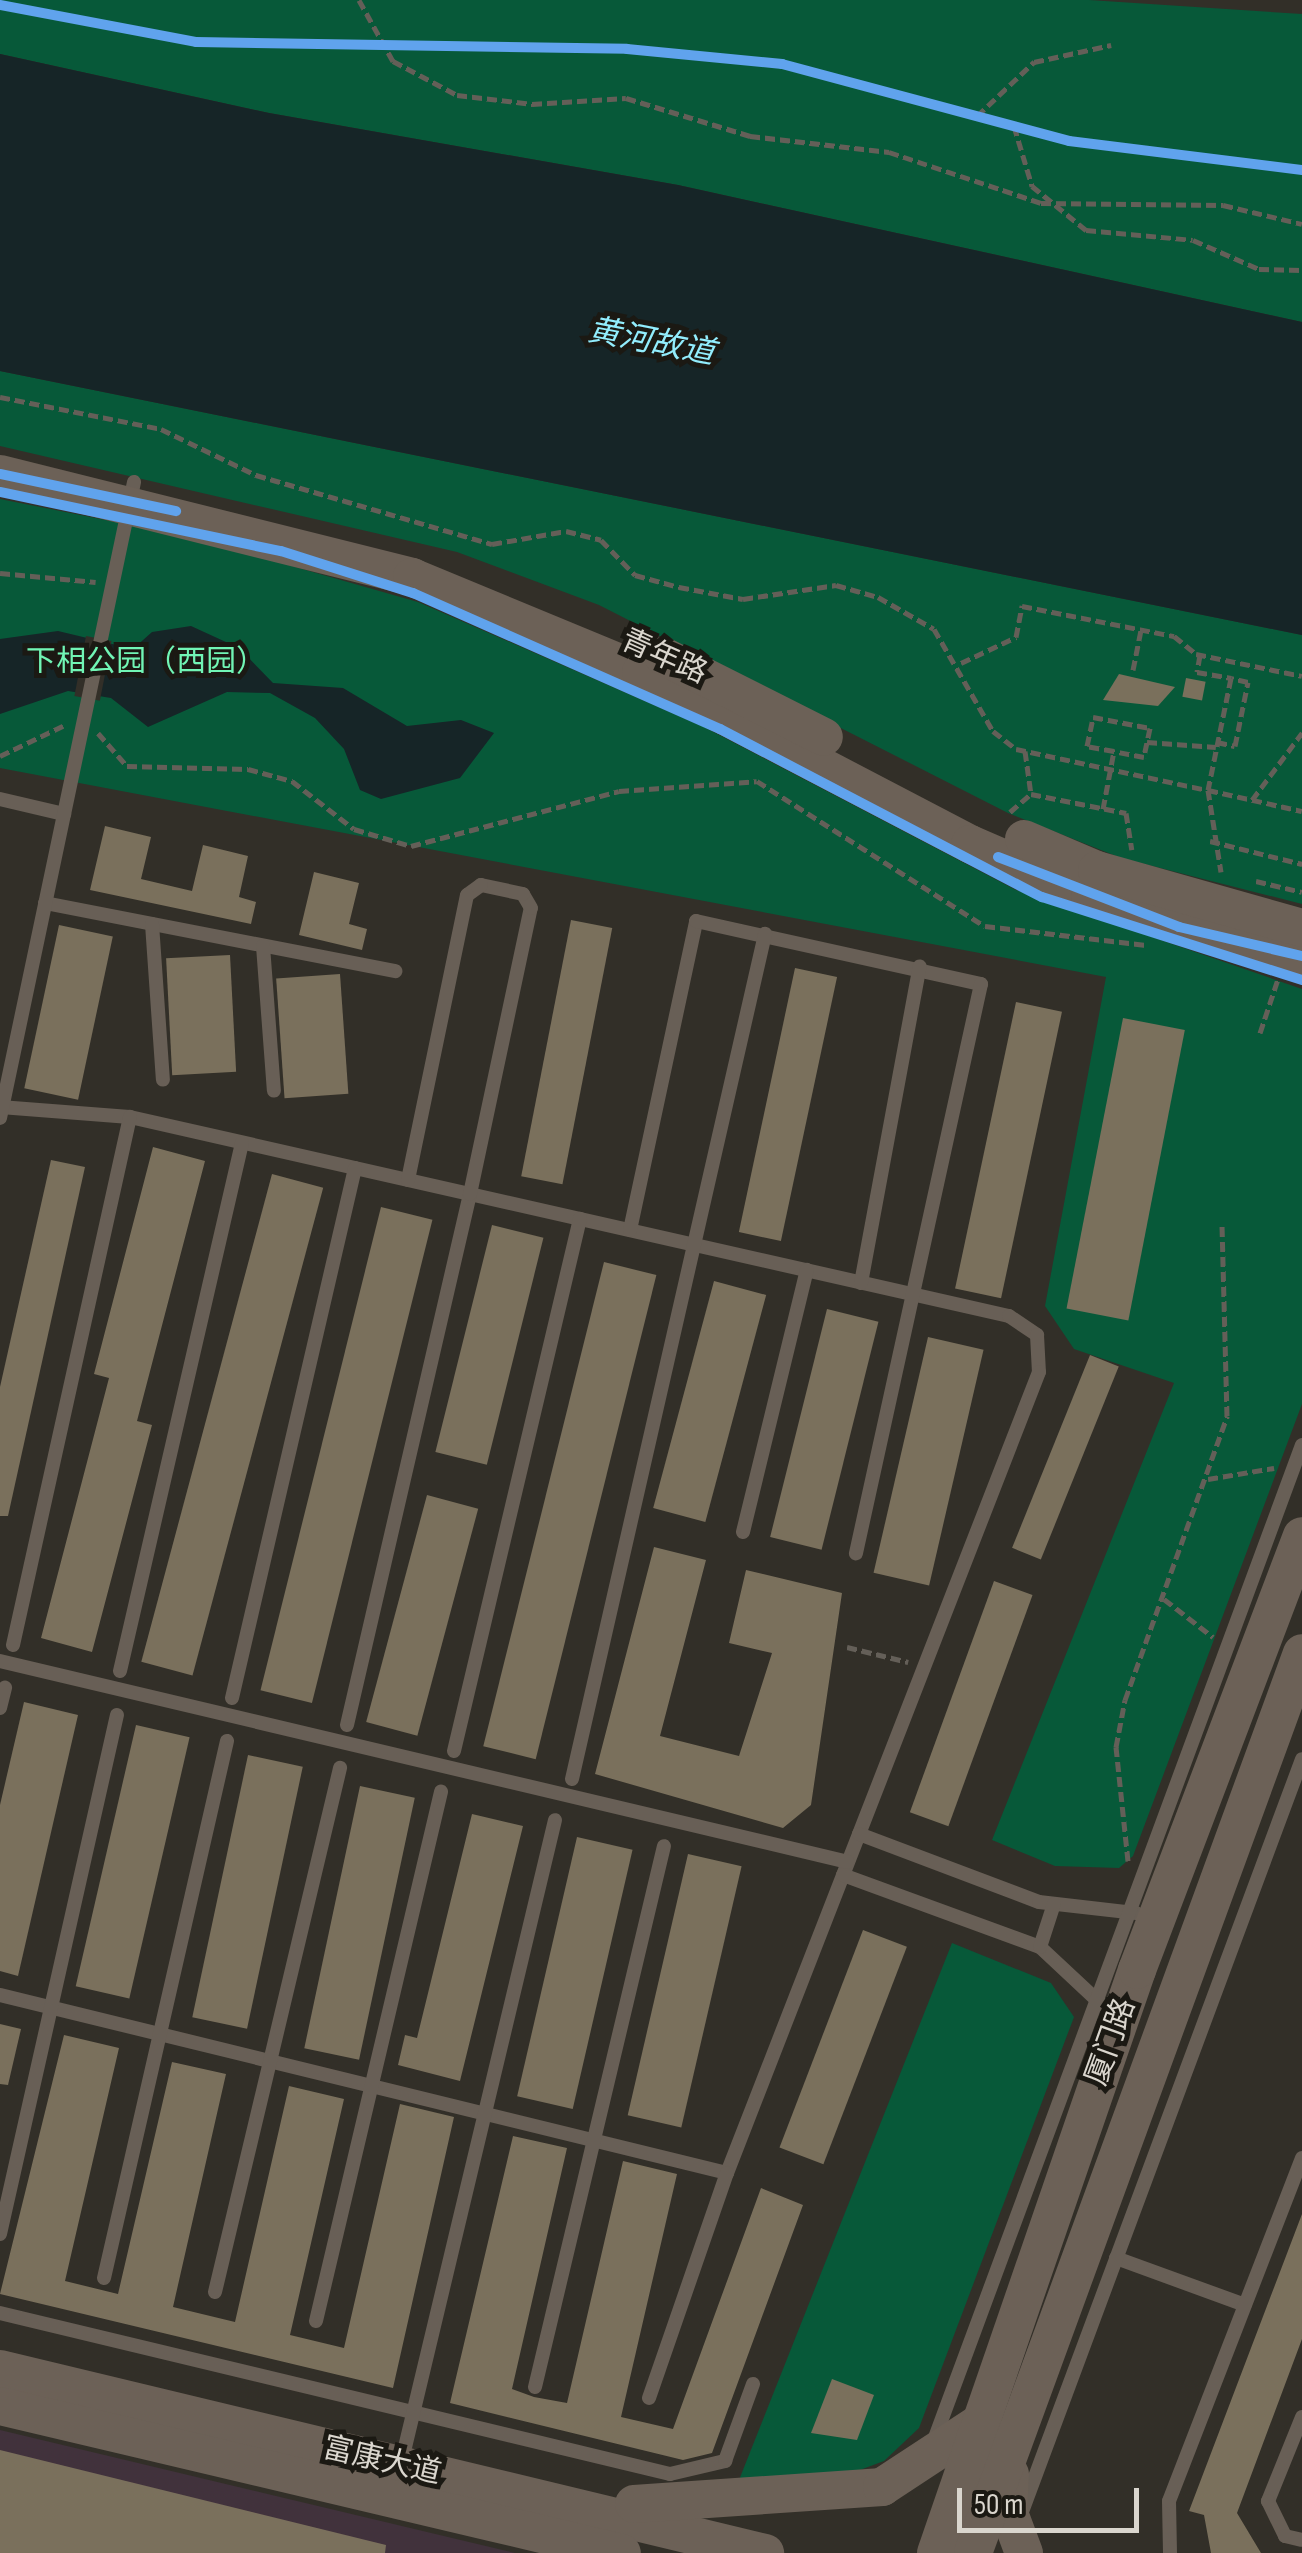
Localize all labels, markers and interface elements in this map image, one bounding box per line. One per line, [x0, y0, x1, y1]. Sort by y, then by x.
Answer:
water label: 黄河故道 [585, 312, 717, 374]
street label: 青年路 [616, 622, 712, 692]
park label: 下相公园（西园） [26, 644, 266, 680]
street label: 厦门路 [1079, 1994, 1143, 2090]
street label: 富康大道 [319, 2430, 445, 2492]
scale bar [962, 2468, 1144, 2530]
text: 50 m [974, 2487, 1023, 2523]

